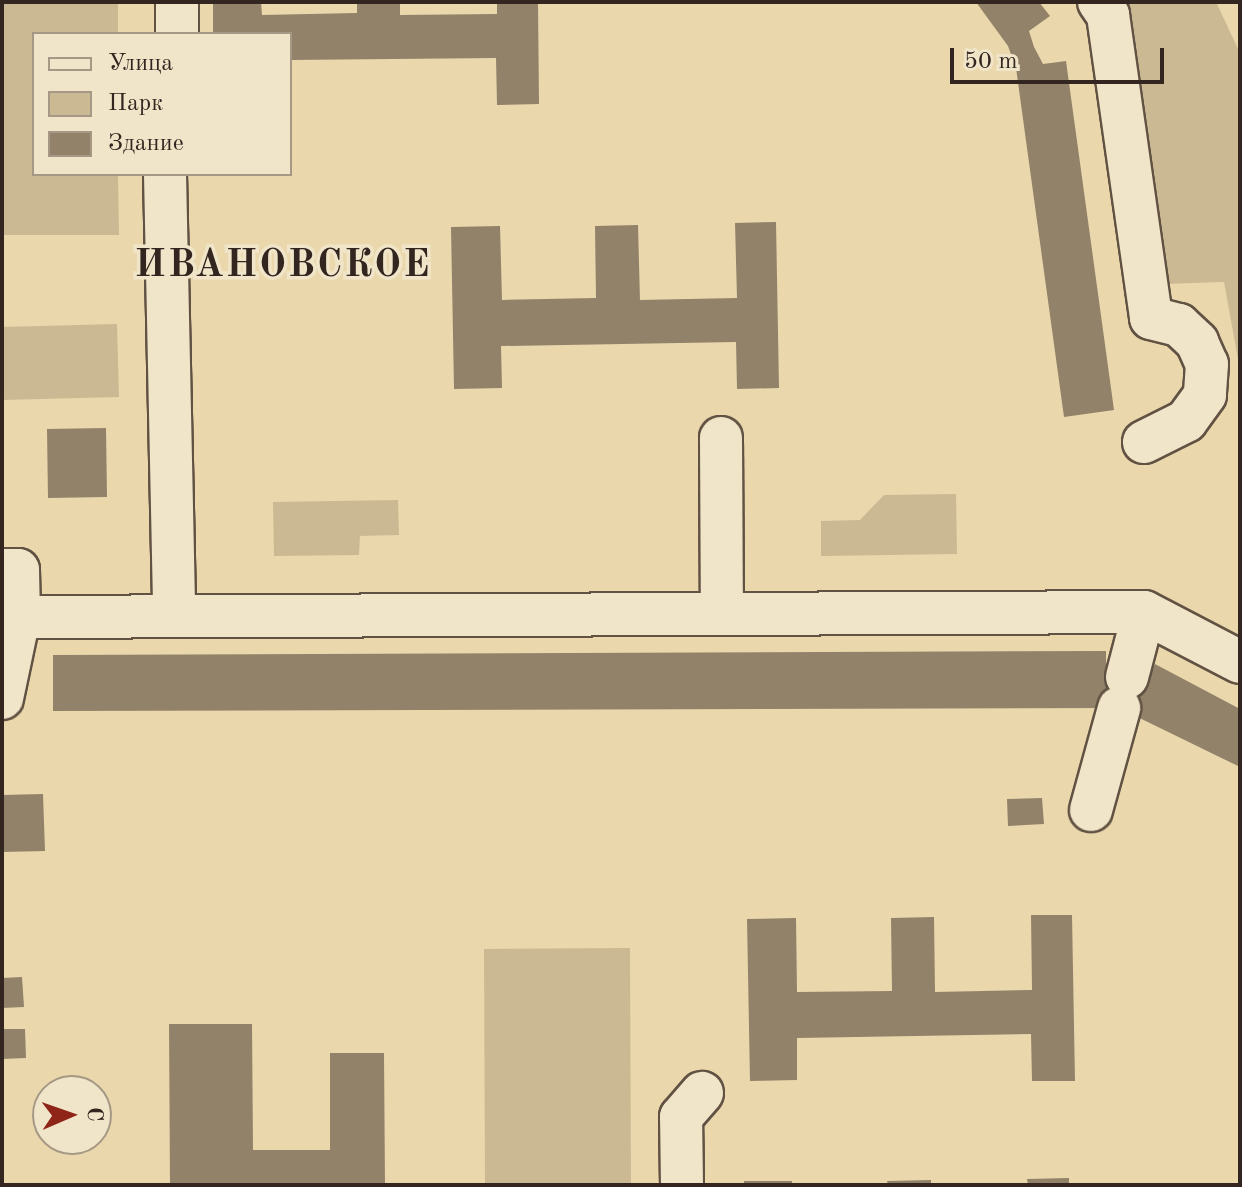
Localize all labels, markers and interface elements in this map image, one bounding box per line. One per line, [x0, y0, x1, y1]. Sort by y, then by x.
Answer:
legend [32, 32, 292, 176]
scale bar [954, 32, 1168, 82]
text: 50 m [964, 50, 1018, 74]
text: Улица [108, 52, 173, 76]
text: Парк [108, 92, 163, 116]
text: Здание [108, 132, 184, 156]
district label: ИВАНОВСКОЕ [135, 244, 431, 290]
north arrow [32, 1075, 112, 1155]
text: С [83, 1107, 105, 1122]

